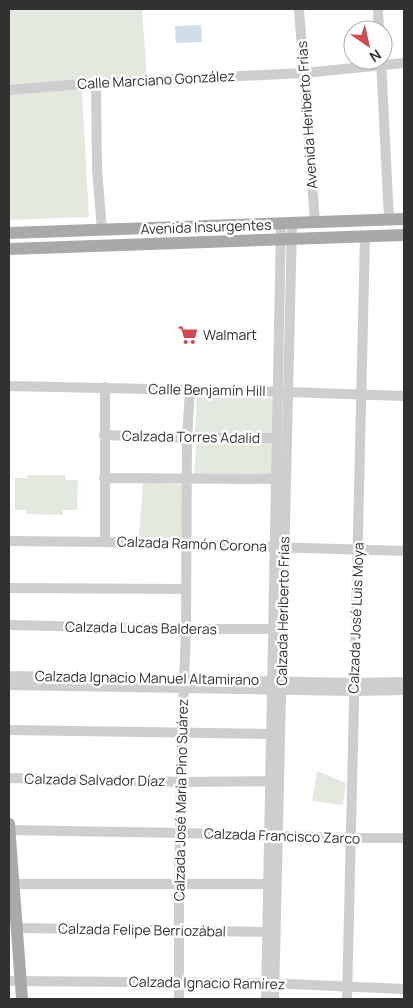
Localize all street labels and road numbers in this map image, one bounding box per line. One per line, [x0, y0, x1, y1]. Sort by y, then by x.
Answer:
street label: Avenida Heriberto Frías [292, 41, 321, 190]
street label: Calle Marciano González [77, 66, 235, 93]
street label: Avenida Insurgentes [140, 215, 272, 238]
street label: Calle Benjamín Hill [148, 379, 266, 400]
street label: Calzada Torres Adalid [122, 426, 260, 447]
street label: Calzada Ramón Corona [117, 531, 267, 556]
street label: Calzada Heriberto Frías [272, 536, 293, 686]
street label: Calzada José Luis Moya [343, 542, 368, 694]
street label: Calzada Lucas Balderas [65, 617, 217, 638]
street label: Calzada Ignacio Manuel Altamirano [35, 666, 259, 689]
street label: Calzada José María Pino Suárez [169, 699, 192, 901]
street label: Calzada Salvador Díaz [24, 769, 166, 790]
street label: Calzada Francisco Zarco [204, 823, 361, 848]
street label: Calzada Felipe Berriozábal [58, 919, 226, 940]
street label: Calzada Ignacio Ramírez [129, 972, 285, 993]

